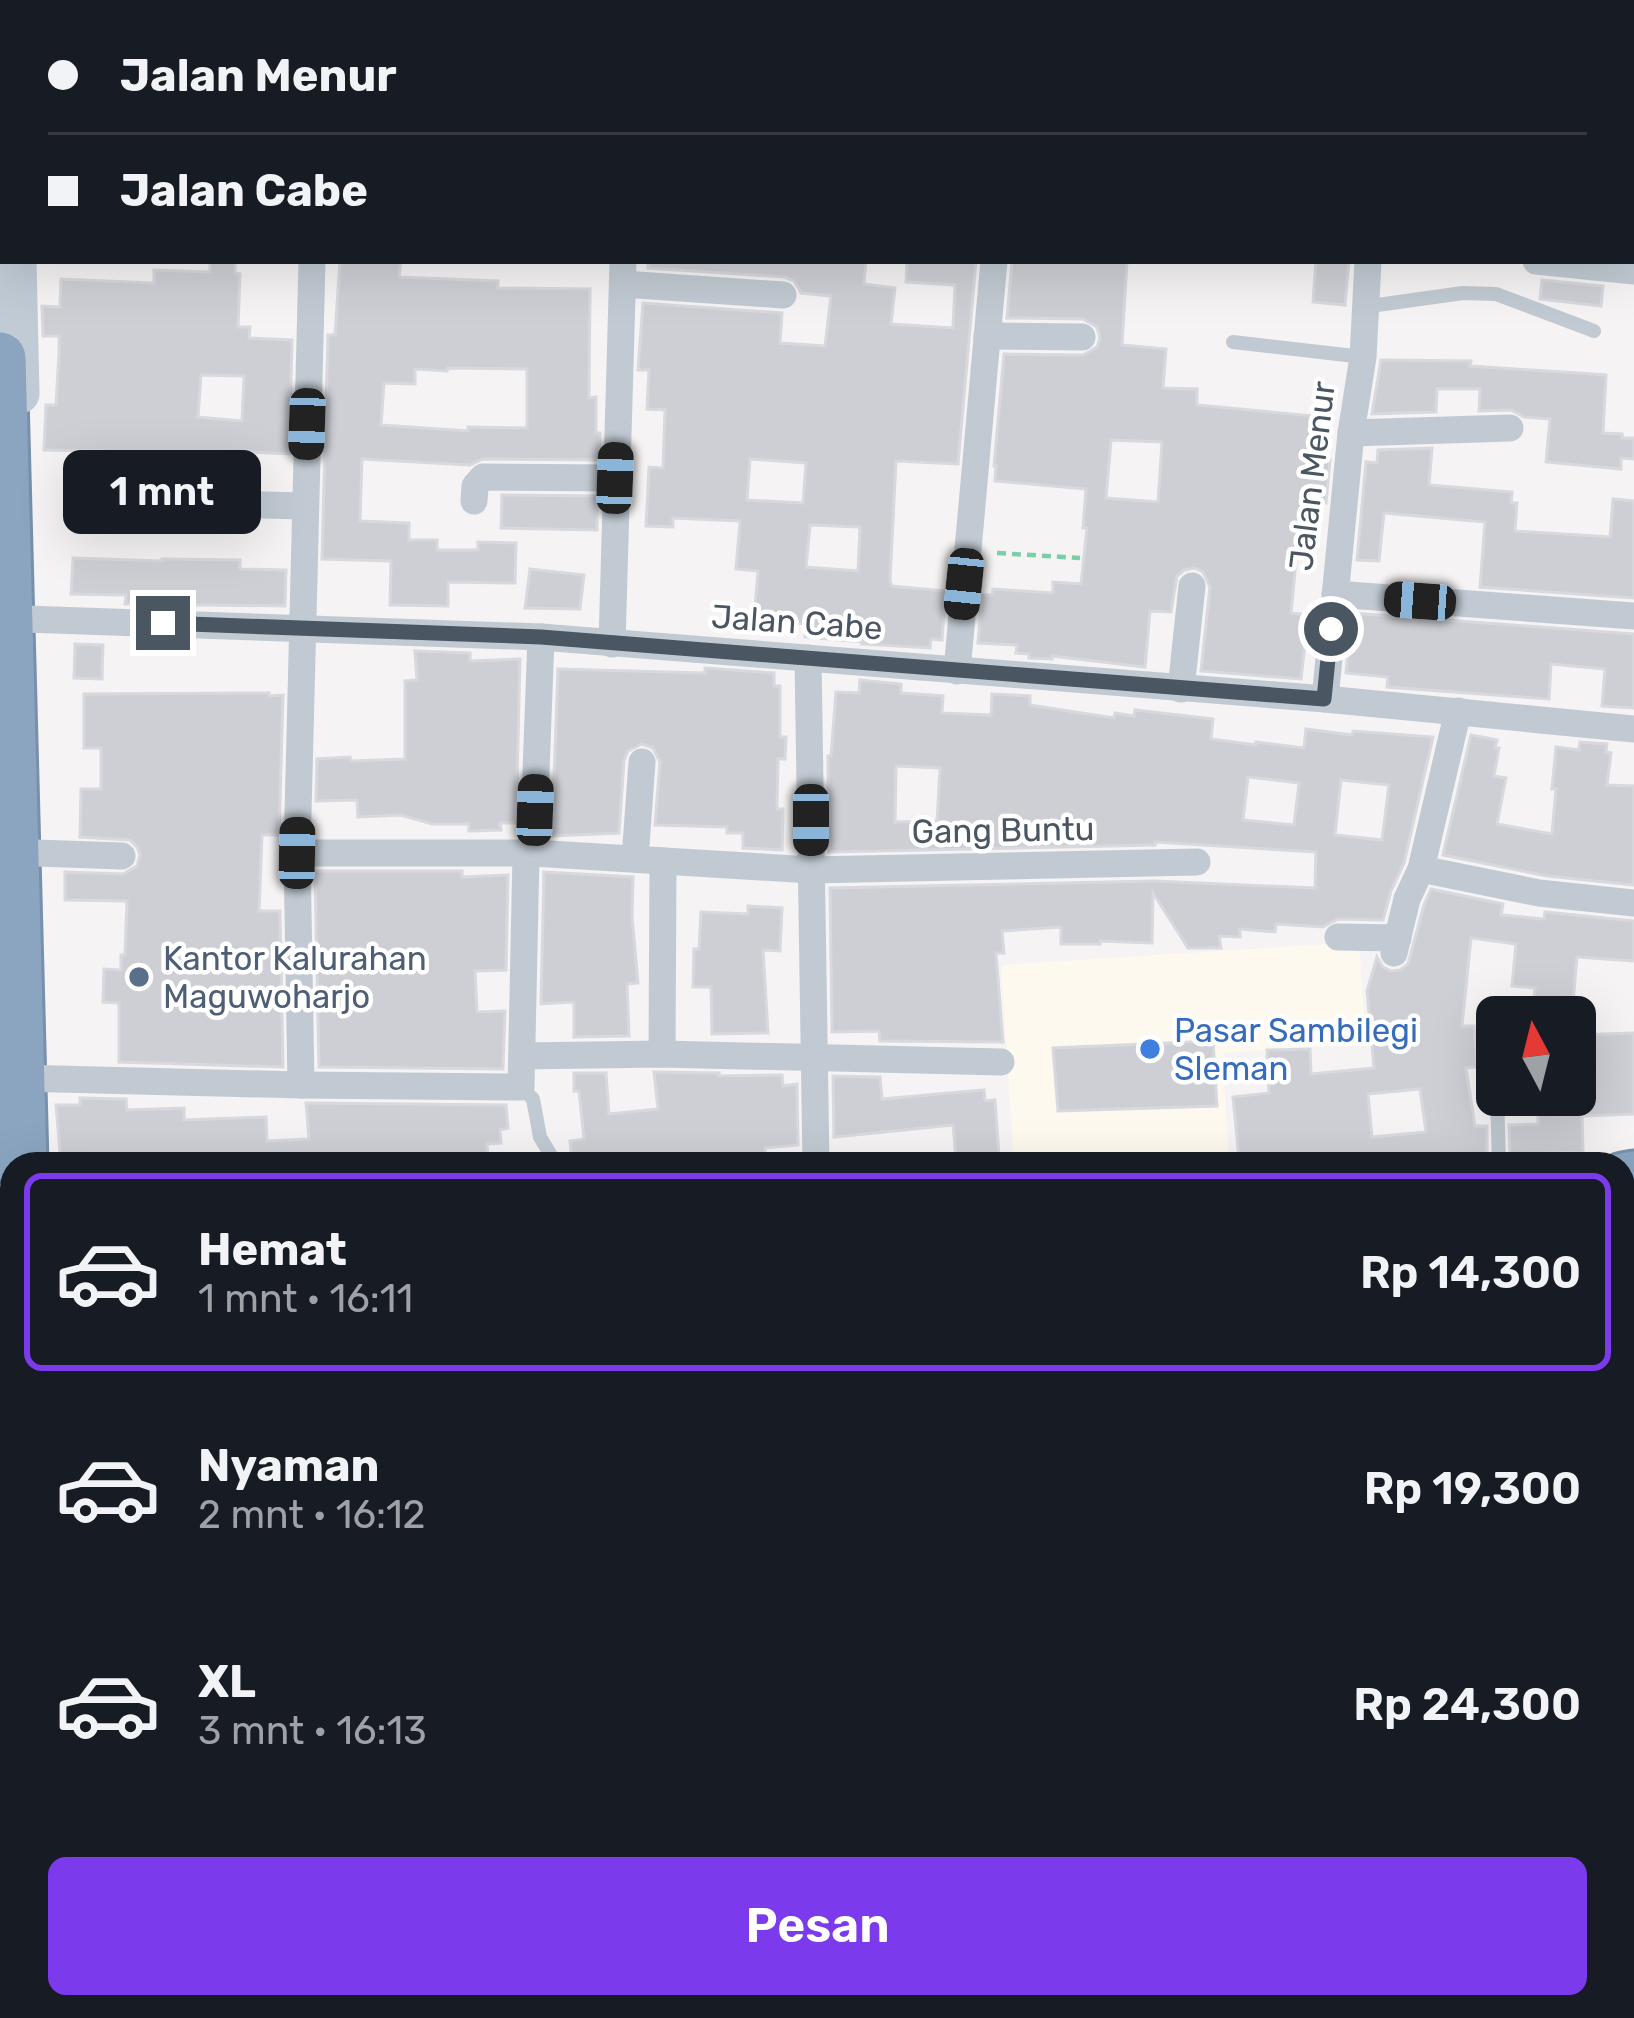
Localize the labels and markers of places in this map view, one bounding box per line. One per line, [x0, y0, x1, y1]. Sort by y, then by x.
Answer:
place label: Kantor Kalurahan Maguwoharjo [163, 939, 427, 1016]
marker: Kantor Kalurahan Maguwoharjo [126, 964, 152, 990]
place label: Pasar Sambilegi Sleman [1174, 1011, 1418, 1088]
marker: Pasar Sambilegi Sleman [1137, 1036, 1163, 1062]

